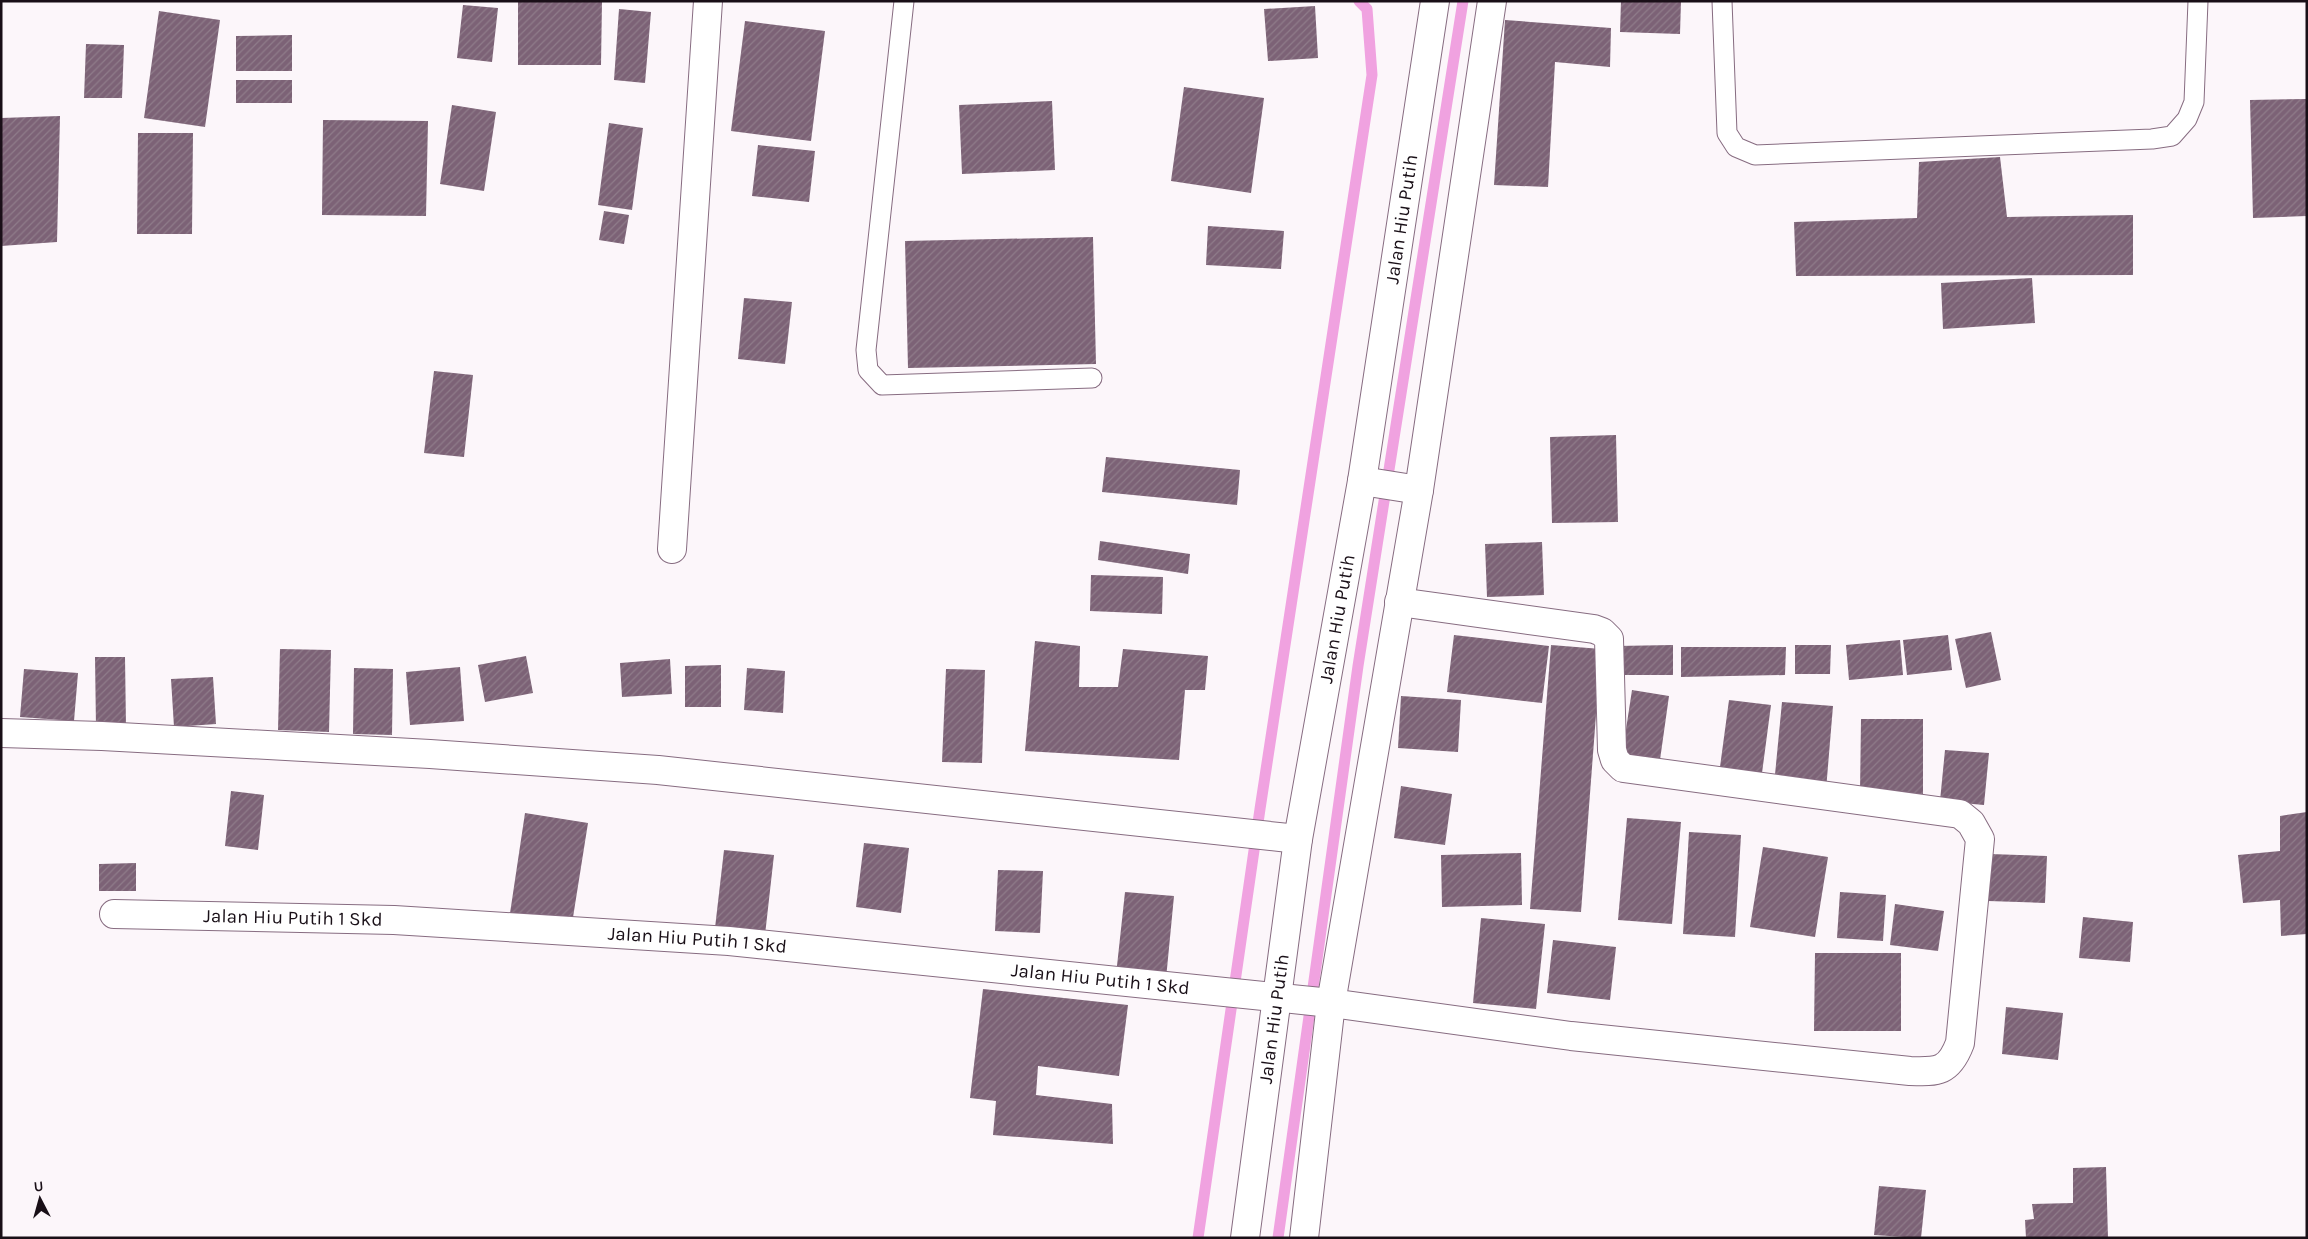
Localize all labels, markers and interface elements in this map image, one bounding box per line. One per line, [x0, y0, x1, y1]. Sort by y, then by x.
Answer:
street label: Jalan Hiu Putih [1381, 153, 1423, 285]
street label: Jalan Hiu Putih [1315, 553, 1360, 685]
street label: Jalan Hiu Putih 1 Skd [203, 905, 383, 931]
street label: Jalan Hiu Putih 1 Skd [607, 922, 788, 958]
street label: Jalan Hiu Putih [1255, 953, 1294, 1085]
street label: Jalan Hiu Putih 1 Skd [1010, 959, 1191, 999]
north arrow [15, 1174, 65, 1224]
text: U [33, 1178, 44, 1196]

